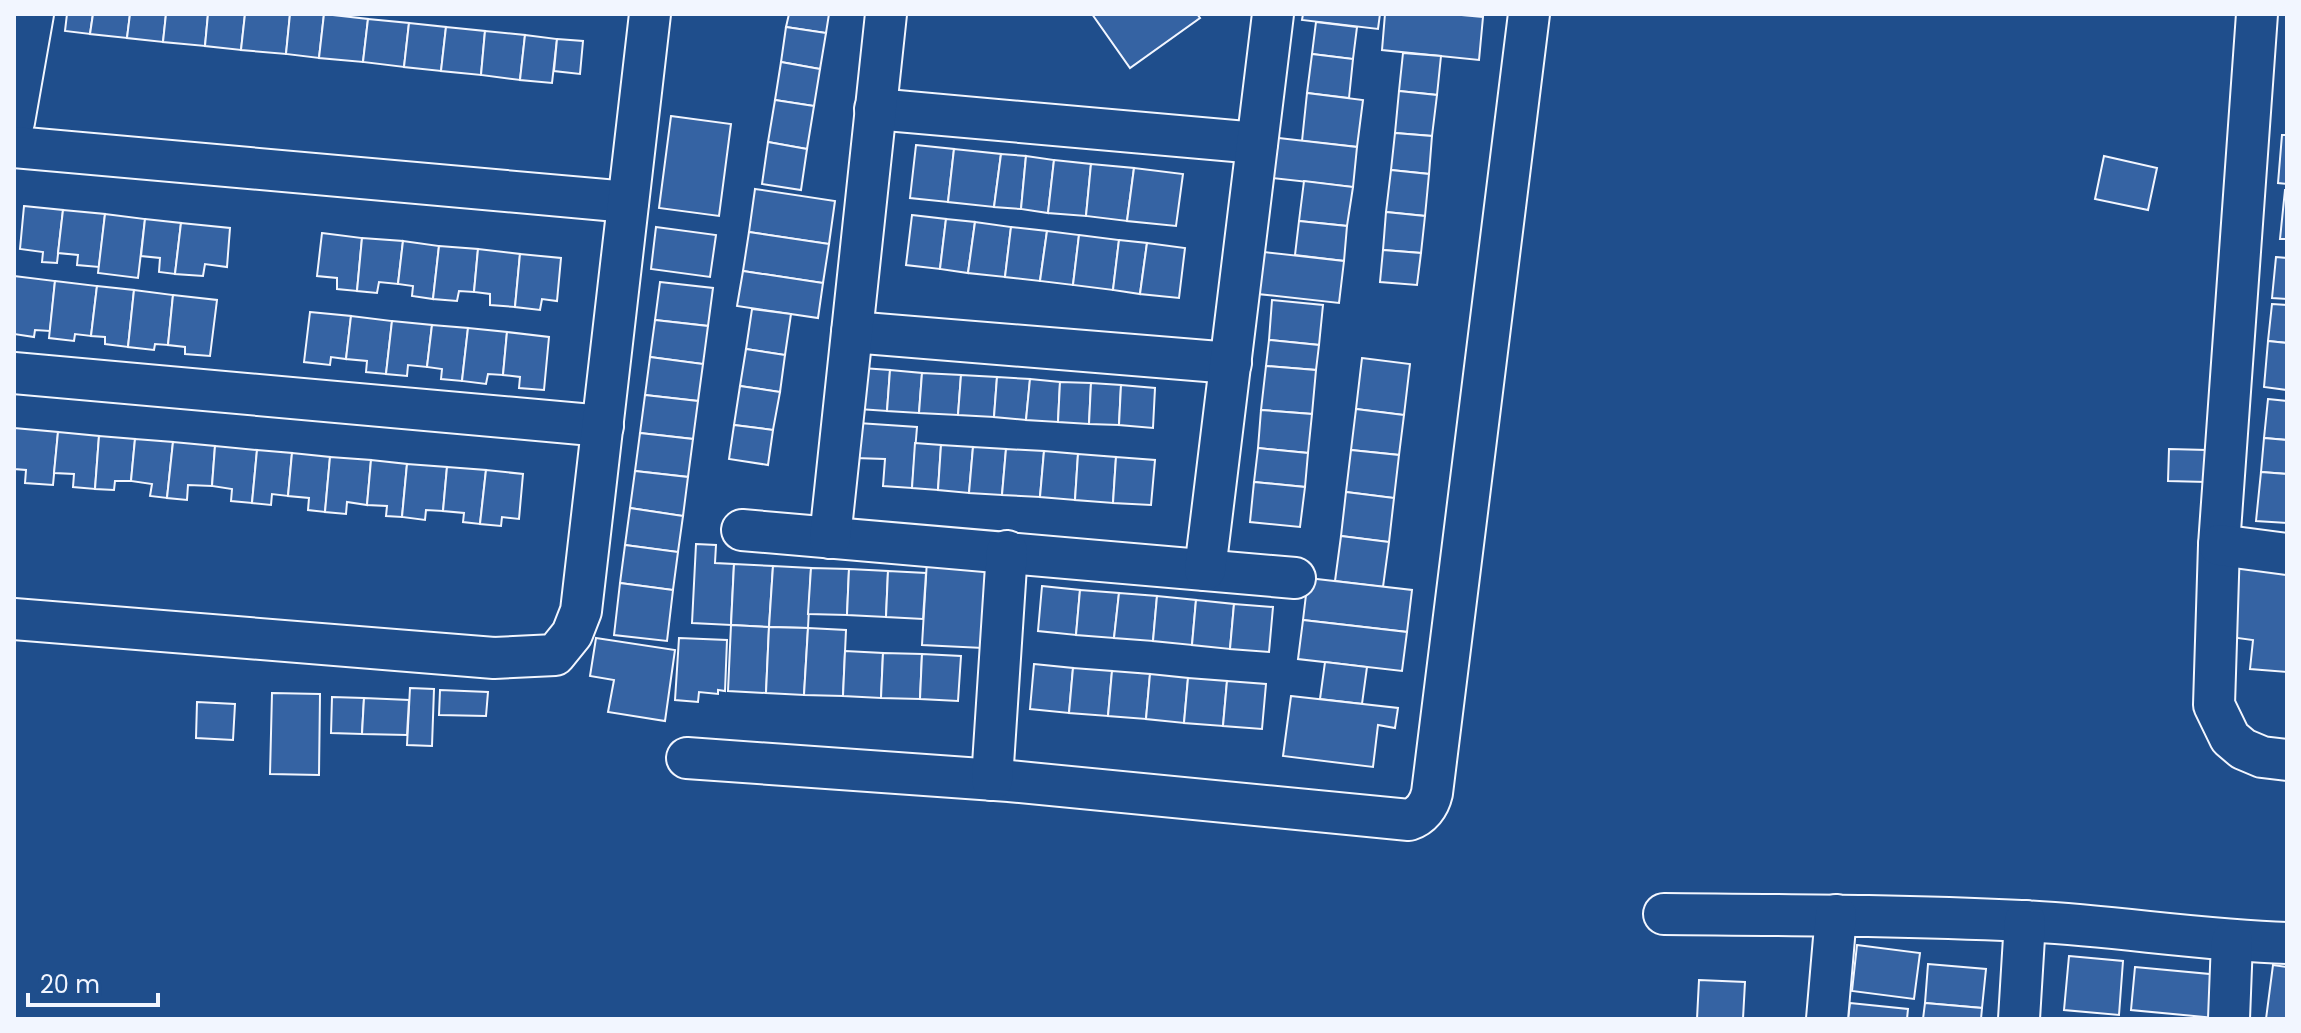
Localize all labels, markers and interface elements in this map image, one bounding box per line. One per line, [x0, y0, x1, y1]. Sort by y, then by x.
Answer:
scale bar [28, 957, 158, 1007]
text: 20 m [40, 968, 100, 1001]

